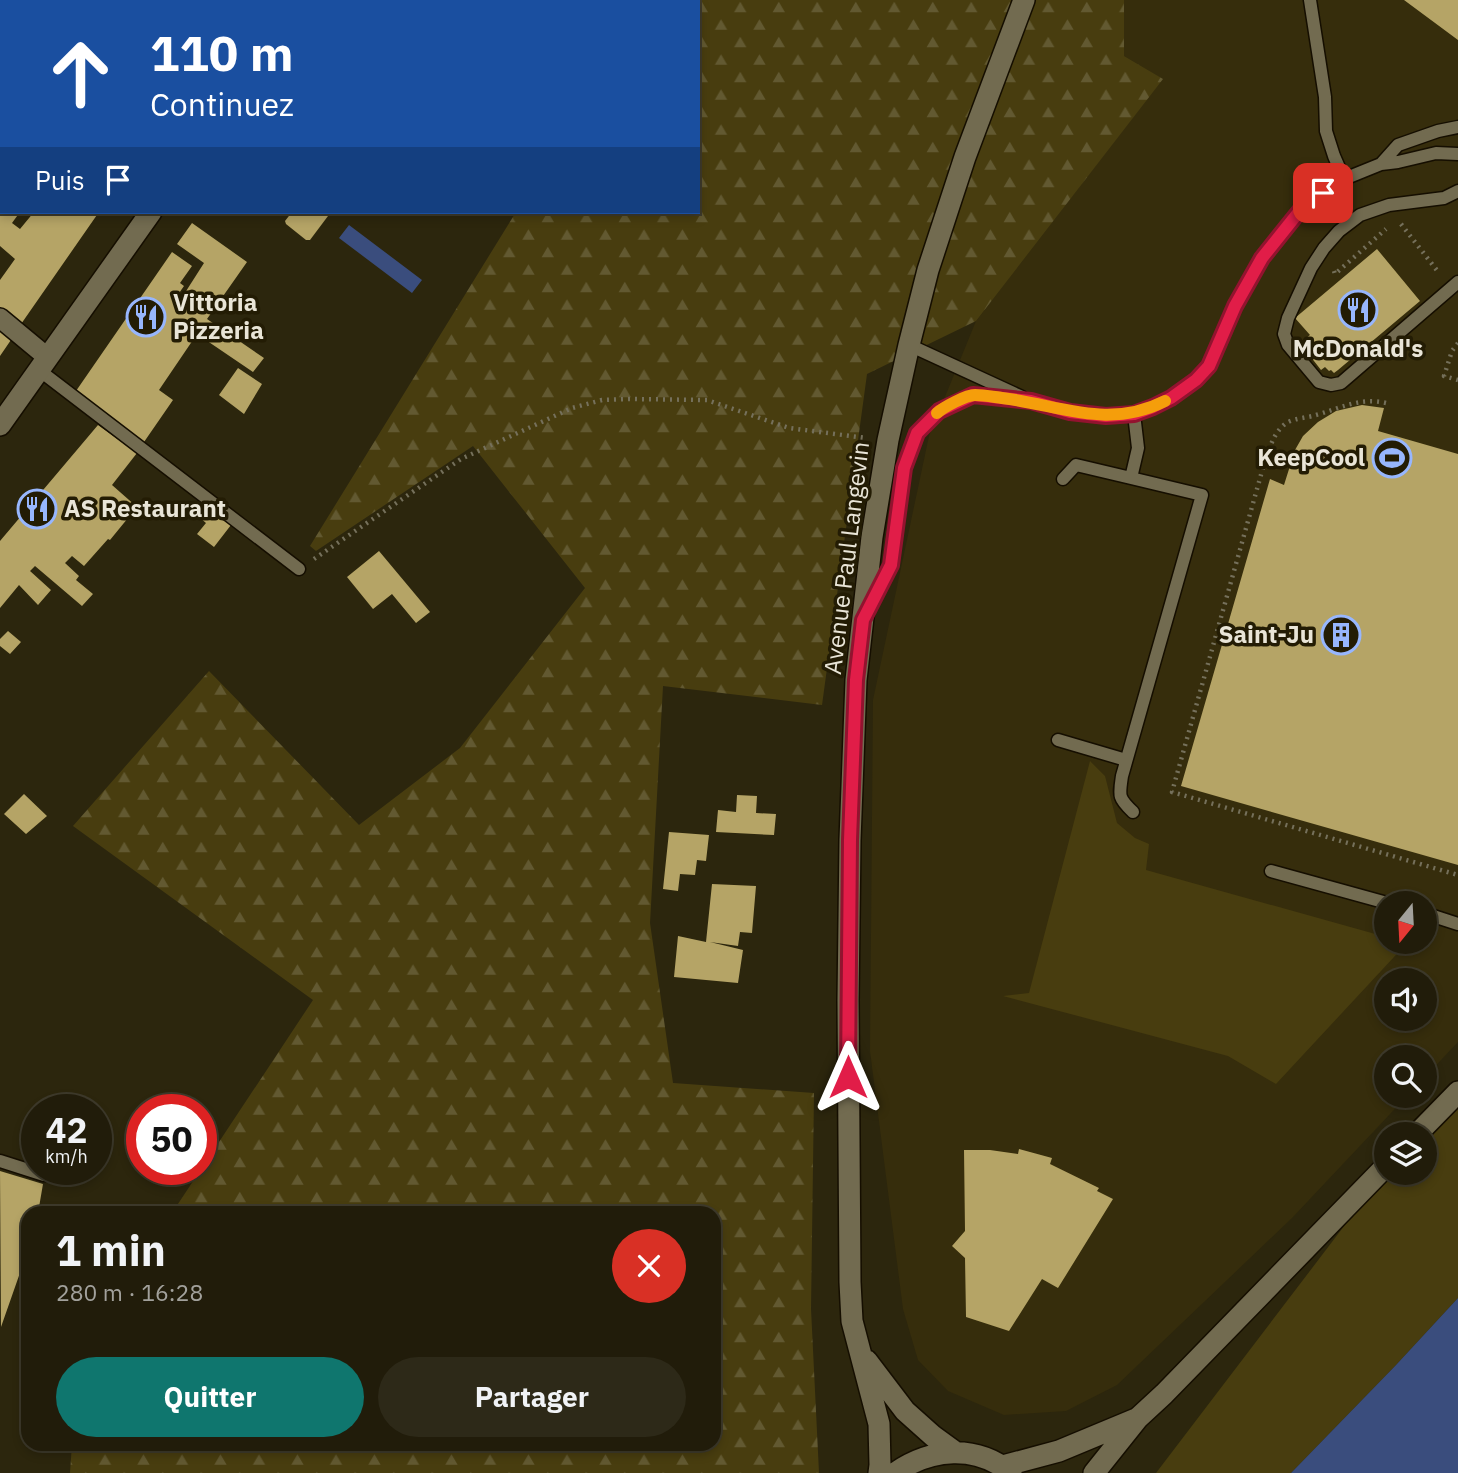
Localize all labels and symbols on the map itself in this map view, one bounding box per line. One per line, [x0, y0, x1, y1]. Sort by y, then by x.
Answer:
pin [1293, 163, 1353, 223]
place label: Vittoria Pizzeria [173, 286, 264, 346]
restaurant icon: McDonald's [1337, 289, 1379, 331]
restaurant icon: Vittoria Pizzeria [125, 296, 167, 338]
place label: McDonald's [1293, 332, 1423, 364]
sports icon: KeepCool [1371, 437, 1413, 479]
street label: Avenue Paul Langevin [816, 440, 876, 676]
place label: KeepCool [1257, 441, 1365, 473]
restaurant icon: AS Restaurant [16, 488, 58, 530]
place label: AS Restaurant [64, 492, 226, 524]
building icon: Saint-Ju [1320, 614, 1362, 656]
place label: Saint-Ju [1218, 618, 1314, 650]
north arrow [1374, 891, 1437, 954]
position arrow [811, 1040, 885, 1114]
speed limit sign: 50 [126, 1094, 217, 1185]

